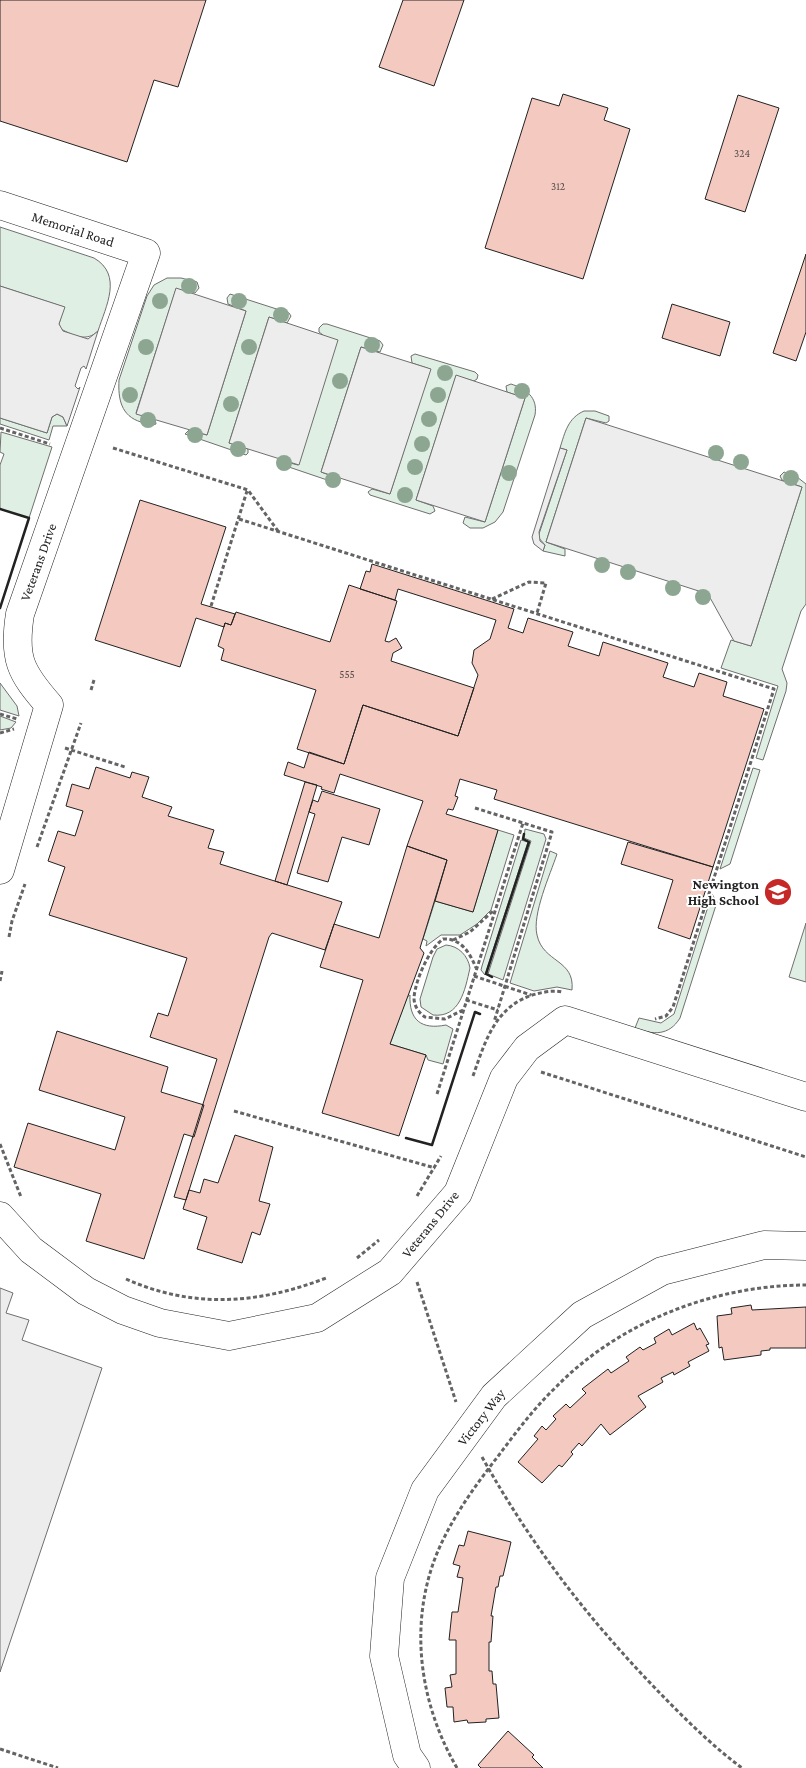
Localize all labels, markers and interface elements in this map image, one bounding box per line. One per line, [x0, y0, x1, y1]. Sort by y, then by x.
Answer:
house number: 324 [734, 147, 750, 159]
house number: 312 [551, 180, 565, 192]
street label: Memorial Road [30, 208, 117, 250]
street label: Veterans Drive [17, 521, 59, 603]
house number: 555 [339, 668, 355, 680]
place label: Newington High School [688, 876, 759, 908]
school or university icon: Newington High School [763, 877, 793, 907]
street label: Veterans Drive [398, 1187, 462, 1261]
street label: Victory Way [454, 1385, 509, 1449]

